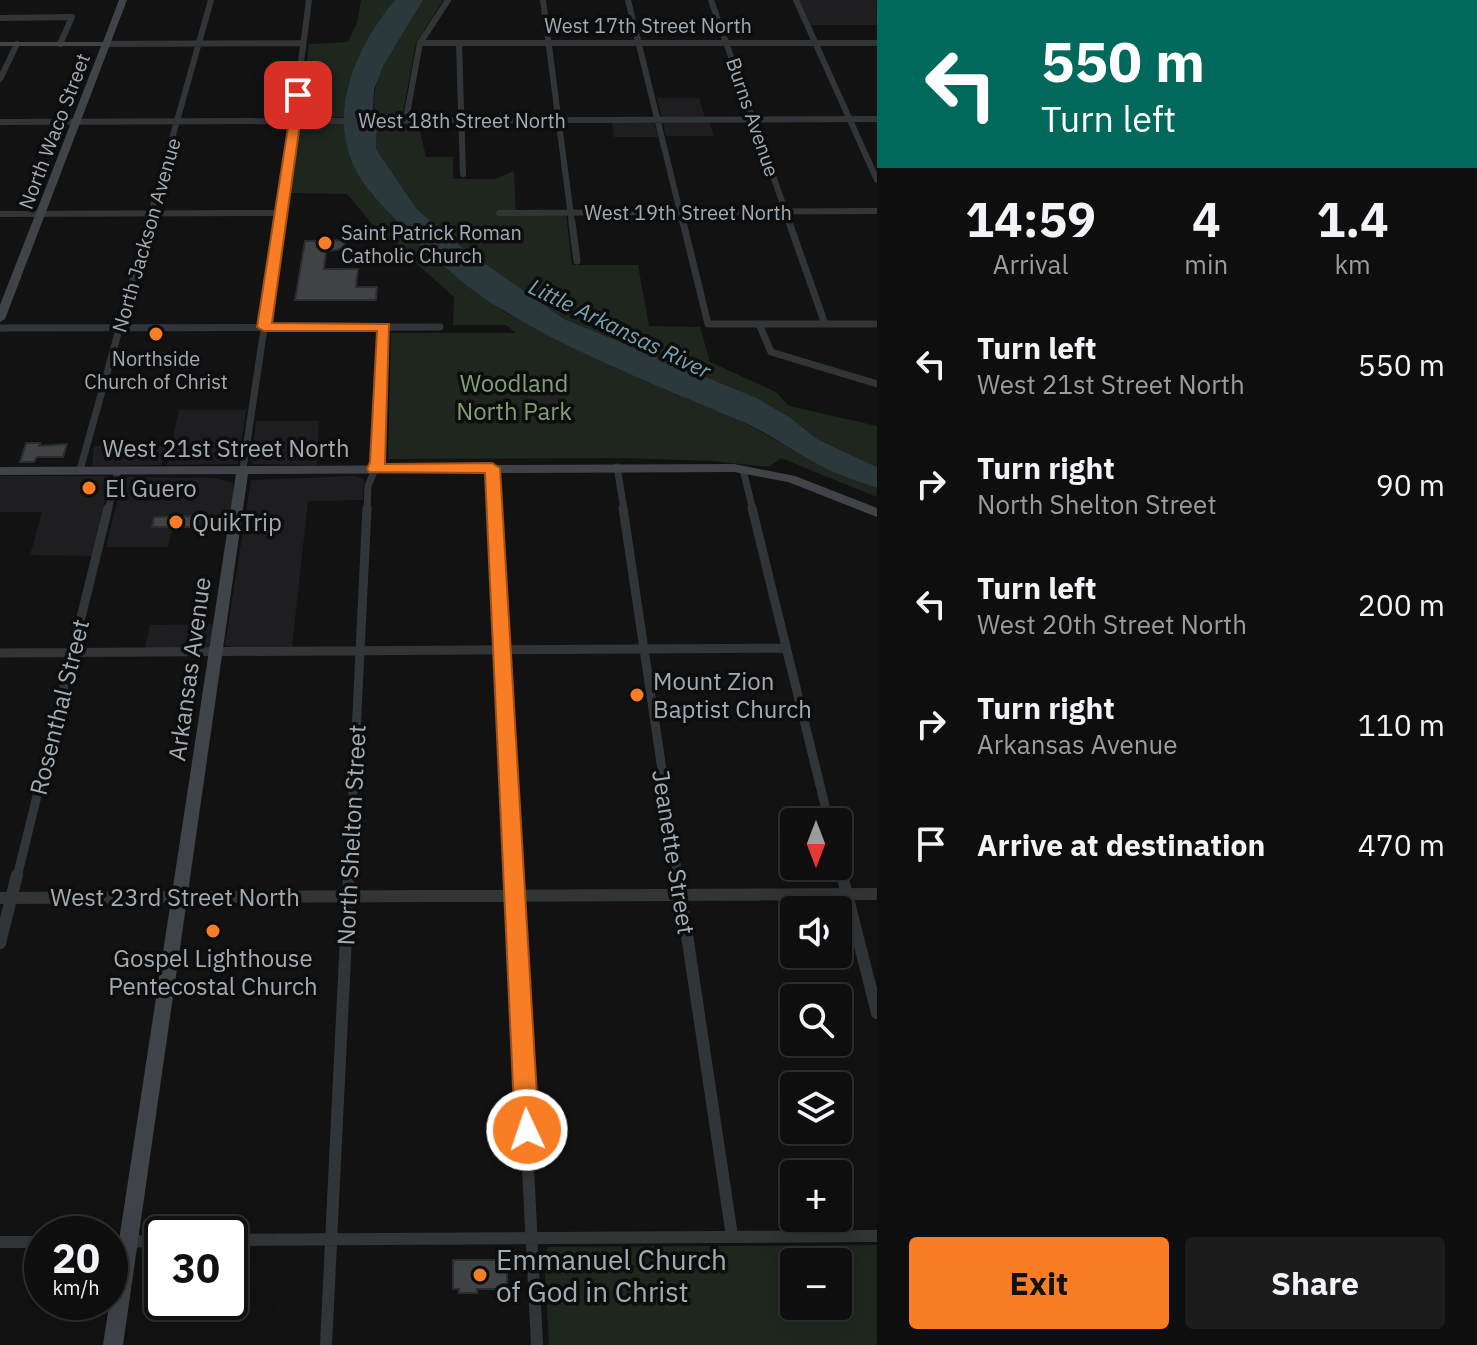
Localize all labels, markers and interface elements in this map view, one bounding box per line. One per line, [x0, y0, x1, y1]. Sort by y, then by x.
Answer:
street label: West 17th Street North [544, 12, 752, 39]
text: 550 m [1041, 25, 1205, 97]
icon: left [909, 32, 1013, 136]
street label: North Waco Street [12, 49, 96, 213]
street label: Burns Avenue [720, 54, 786, 180]
pin [264, 61, 332, 129]
icon: arrive [276, 73, 320, 117]
text: Turn left [1041, 95, 1176, 142]
street label: West 18th Street North [358, 107, 566, 134]
street label: North Jackson Avenue [105, 135, 187, 335]
text: 14:59 [965, 188, 1096, 250]
text: 4 [1192, 188, 1221, 250]
text: 1.4 [1316, 188, 1389, 250]
street label: West 19th Street North [584, 199, 792, 226]
place label: Saint Patrick Roman Catholic Church [341, 219, 522, 269]
marker: Saint Patrick Roman Catholic Church [316, 234, 334, 252]
text: Arrival [993, 247, 1069, 281]
text: min [1184, 247, 1228, 281]
text: km [1334, 247, 1371, 281]
water label: Little Arkansas River [524, 271, 717, 385]
marker: Northside Church of Christ [147, 325, 165, 343]
text: Turn left [977, 328, 1096, 367]
icon: left [909, 342, 953, 386]
place label: Northside Church of Christ [84, 345, 228, 395]
text: 550 m [1358, 345, 1445, 384]
park label: Woodland North Park [456, 367, 572, 427]
text: West 21st Street North [977, 367, 1245, 401]
street label: West 21st Street North [102, 432, 350, 464]
text: Turn right [977, 448, 1115, 487]
icon: right [909, 462, 953, 506]
text: 90 m [1376, 465, 1445, 504]
place label: El Guero [105, 472, 197, 504]
marker: El Guero [80, 479, 98, 497]
text: North Shelton Street [977, 487, 1217, 521]
place label: QuikTrip [192, 506, 282, 538]
marker: QuikTrip [167, 513, 185, 531]
text: Turn left [977, 568, 1096, 607]
street label: Arkansas Avenue [160, 575, 218, 763]
icon: left [909, 582, 953, 626]
text: 200 m [1358, 585, 1445, 624]
text: West 20th Street North [977, 607, 1247, 641]
street label: Rosenthal Street [22, 616, 96, 798]
place label: Mount Zion Baptist Church [653, 665, 812, 725]
marker: Mount Zion Baptist Church [628, 686, 646, 704]
text: Turn right [977, 688, 1115, 727]
icon: right [909, 702, 953, 746]
text: 110 m [1358, 705, 1445, 744]
street label: North Shelton Street [329, 724, 373, 946]
text: Arkansas Avenue [977, 727, 1178, 761]
street label: Jeanette Street [645, 767, 703, 937]
north arrow [780, 808, 852, 880]
map controls [780, 808, 852, 1320]
icon: arrive [909, 822, 953, 866]
text: Arrive at destination [977, 825, 1265, 864]
text: 470 m [1358, 825, 1445, 864]
street label: West 23rd Street North [50, 881, 300, 913]
button: sound [780, 896, 852, 968]
marker: Gospel Lighthouse Pentecostal Church [204, 922, 222, 940]
place label: Gospel Lighthouse Pentecostal Church [108, 942, 318, 1002]
button: search [780, 984, 852, 1056]
button: layers [780, 1072, 852, 1144]
position arrow [485, 1088, 569, 1172]
button: + [780, 1160, 852, 1232]
speed limit sign: 30 [144, 1216, 248, 1320]
text: 20 [52, 1232, 100, 1284]
button: Exit [909, 1237, 1169, 1329]
button: Share [1185, 1237, 1445, 1329]
place label: Emmanuel Church of God in Christ [496, 1241, 727, 1310]
button: − [780, 1248, 852, 1320]
marker: Emmanuel Church of God in Christ [471, 1266, 489, 1284]
text: km/h [52, 1274, 100, 1301]

